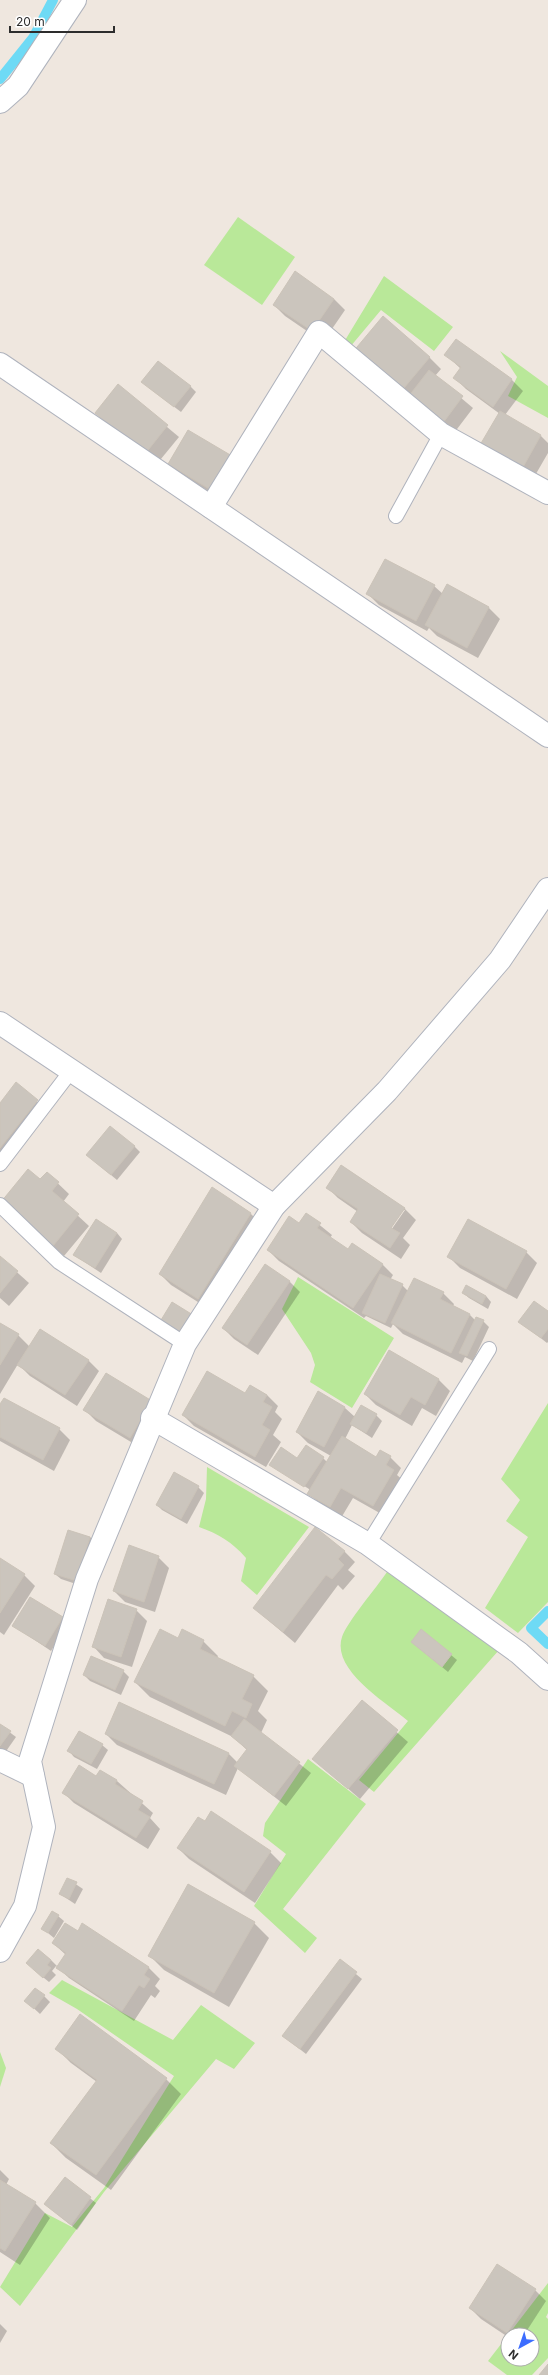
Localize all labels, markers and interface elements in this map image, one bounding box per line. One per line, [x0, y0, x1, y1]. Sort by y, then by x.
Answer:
scale bar [10, 8, 114, 34]
text: 20 m [16, 14, 45, 29]
north arrow [500, 2327, 540, 2367]
text: N [506, 2347, 521, 2363]

